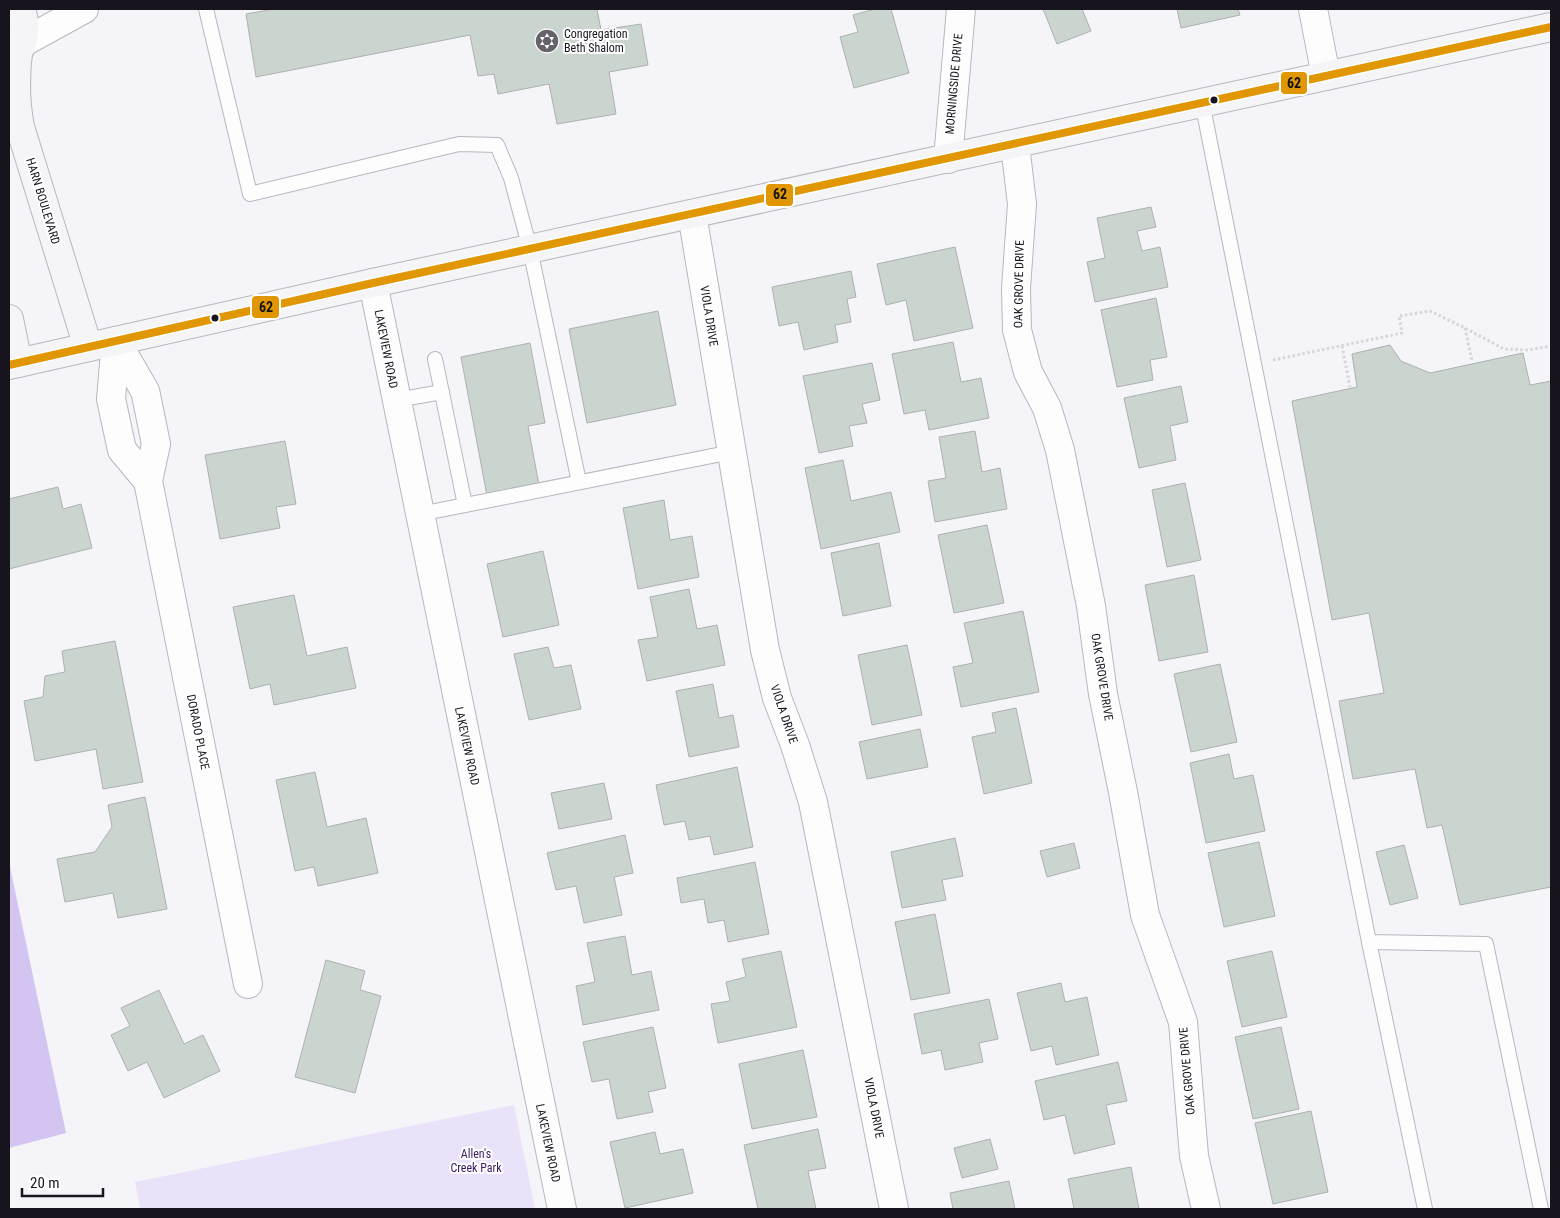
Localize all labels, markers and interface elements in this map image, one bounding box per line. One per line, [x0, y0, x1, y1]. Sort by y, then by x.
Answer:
place label: Congregation Beth Shalom [564, 27, 628, 55]
synagogue icon: Congregation Beth Shalom [534, 28, 560, 54]
street label: MORNINGSIDE DRIVE [943, 33, 965, 135]
line badge: 62 [1280, 71, 1308, 95]
text: 62 [1287, 75, 1301, 91]
unlabelled marker [1209, 95, 1219, 105]
street label: HARN BOULEVARD [23, 156, 63, 246]
line badge: 62 [765, 183, 794, 207]
text: 62 [773, 186, 787, 202]
street label: OAK GROVE DRIVE [1011, 240, 1027, 328]
street label: VIOLA DRIVE [697, 285, 721, 347]
line badge: 62 [251, 295, 280, 319]
text: 62 [259, 299, 273, 315]
street label: LAKEVIEW ROAD [371, 308, 401, 390]
unlabelled marker [210, 313, 220, 323]
street label: OAK GROVE DRIVE [1088, 632, 1116, 722]
street label: VIOLA DRIVE [767, 683, 801, 745]
street label: DORADO PLACE [184, 693, 212, 771]
street label: LAKEVIEW ROAD [452, 705, 482, 787]
street label: OAK GROVE DRIVE [1176, 1026, 1198, 1116]
street label: VIOLA DRIVE [861, 1077, 887, 1139]
street label: LAKEVIEW ROAD [533, 1102, 563, 1184]
park label: Allen's Creek Park [450, 1147, 502, 1175]
scale bar [22, 1166, 104, 1198]
text: 20 m [30, 1174, 60, 1192]

